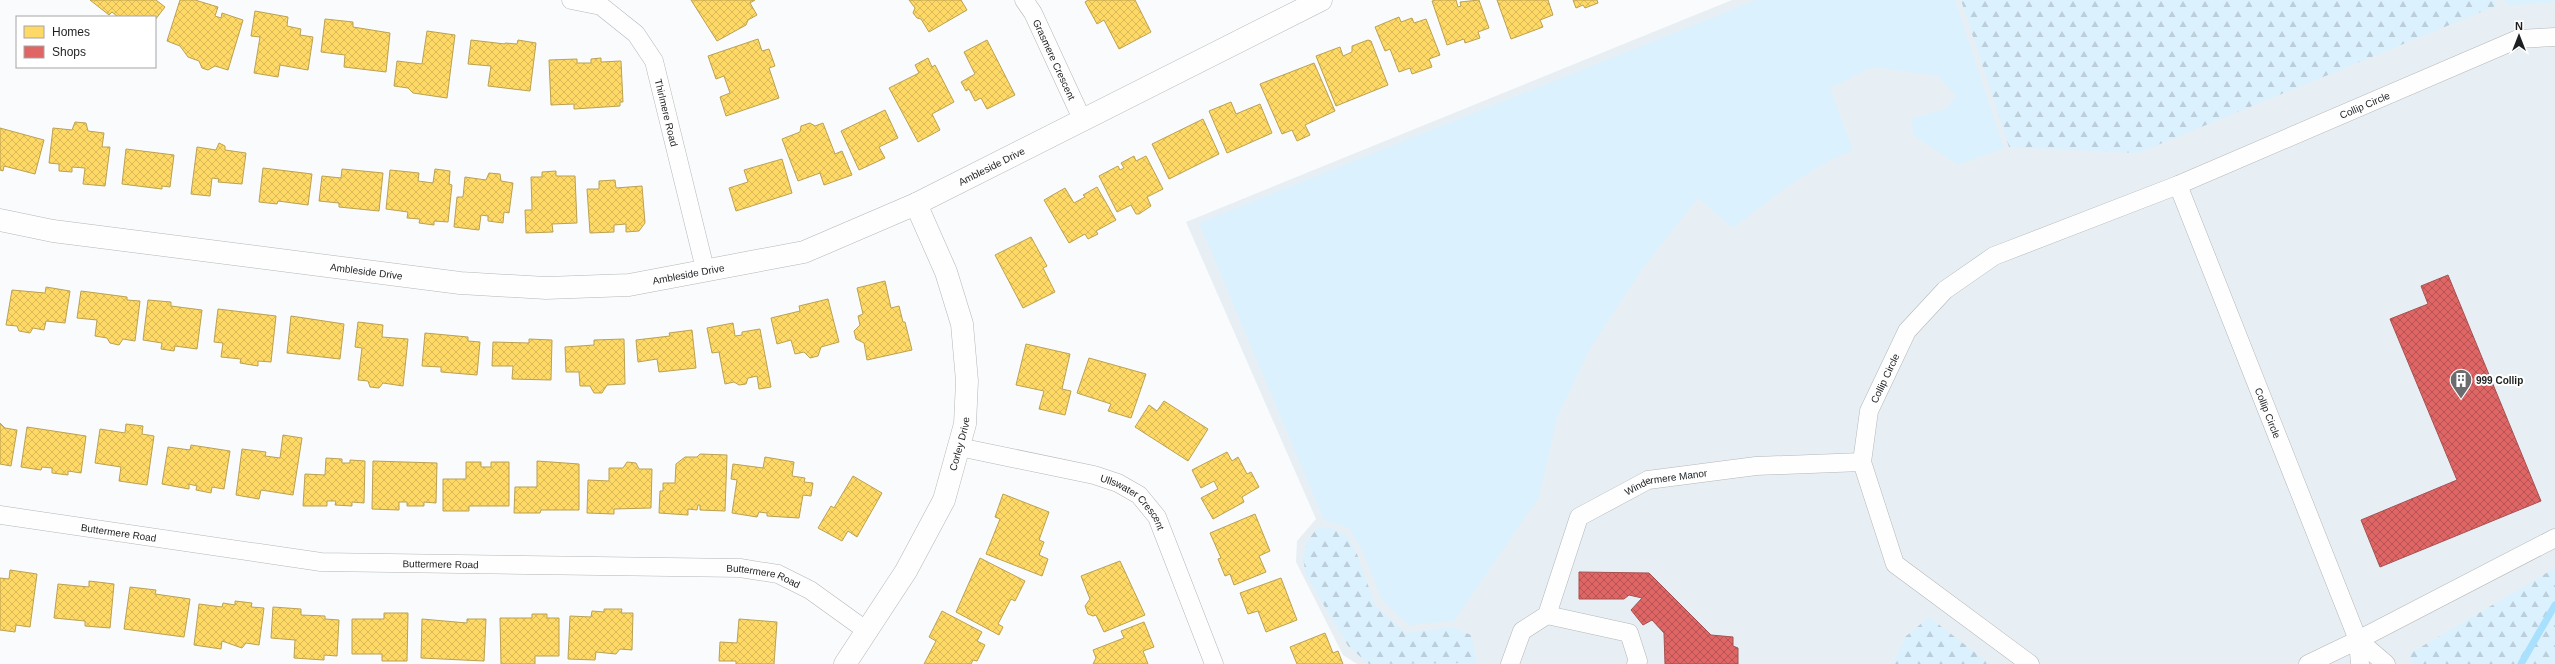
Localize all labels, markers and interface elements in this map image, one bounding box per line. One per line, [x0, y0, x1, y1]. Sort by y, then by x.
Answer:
legend [16, 16, 156, 68]
north arrow [2499, 16, 2539, 56]
street label: Grasmere Crescent [1031, 18, 1077, 102]
text: N [2515, 20, 2523, 32]
text: Homes [52, 25, 90, 39]
text: Shops [52, 45, 86, 59]
street label: Thirlmere Road [653, 78, 680, 148]
street label: Collip Circle [2338, 90, 2392, 121]
street label: Ambleside Drive [957, 145, 1027, 188]
street label: Ambleside Drive [329, 261, 404, 282]
street label: Ambleside Drive [652, 262, 726, 286]
street label: Collip Circle [1869, 352, 1902, 405]
building icon: 999 Collip [2448, 367, 2474, 400]
place label: 999 Collip [2476, 375, 2523, 386]
street label: Collip Circle [2253, 386, 2283, 440]
street label: Corley Drive [947, 416, 971, 472]
street label: Windermere Manor [1623, 467, 1709, 498]
street label: Ullswater Crescent [1099, 473, 1167, 532]
street label: Buttermere Road [80, 522, 157, 544]
street label: Buttermere Road [402, 558, 479, 570]
street label: Buttermere Road [726, 563, 802, 590]

